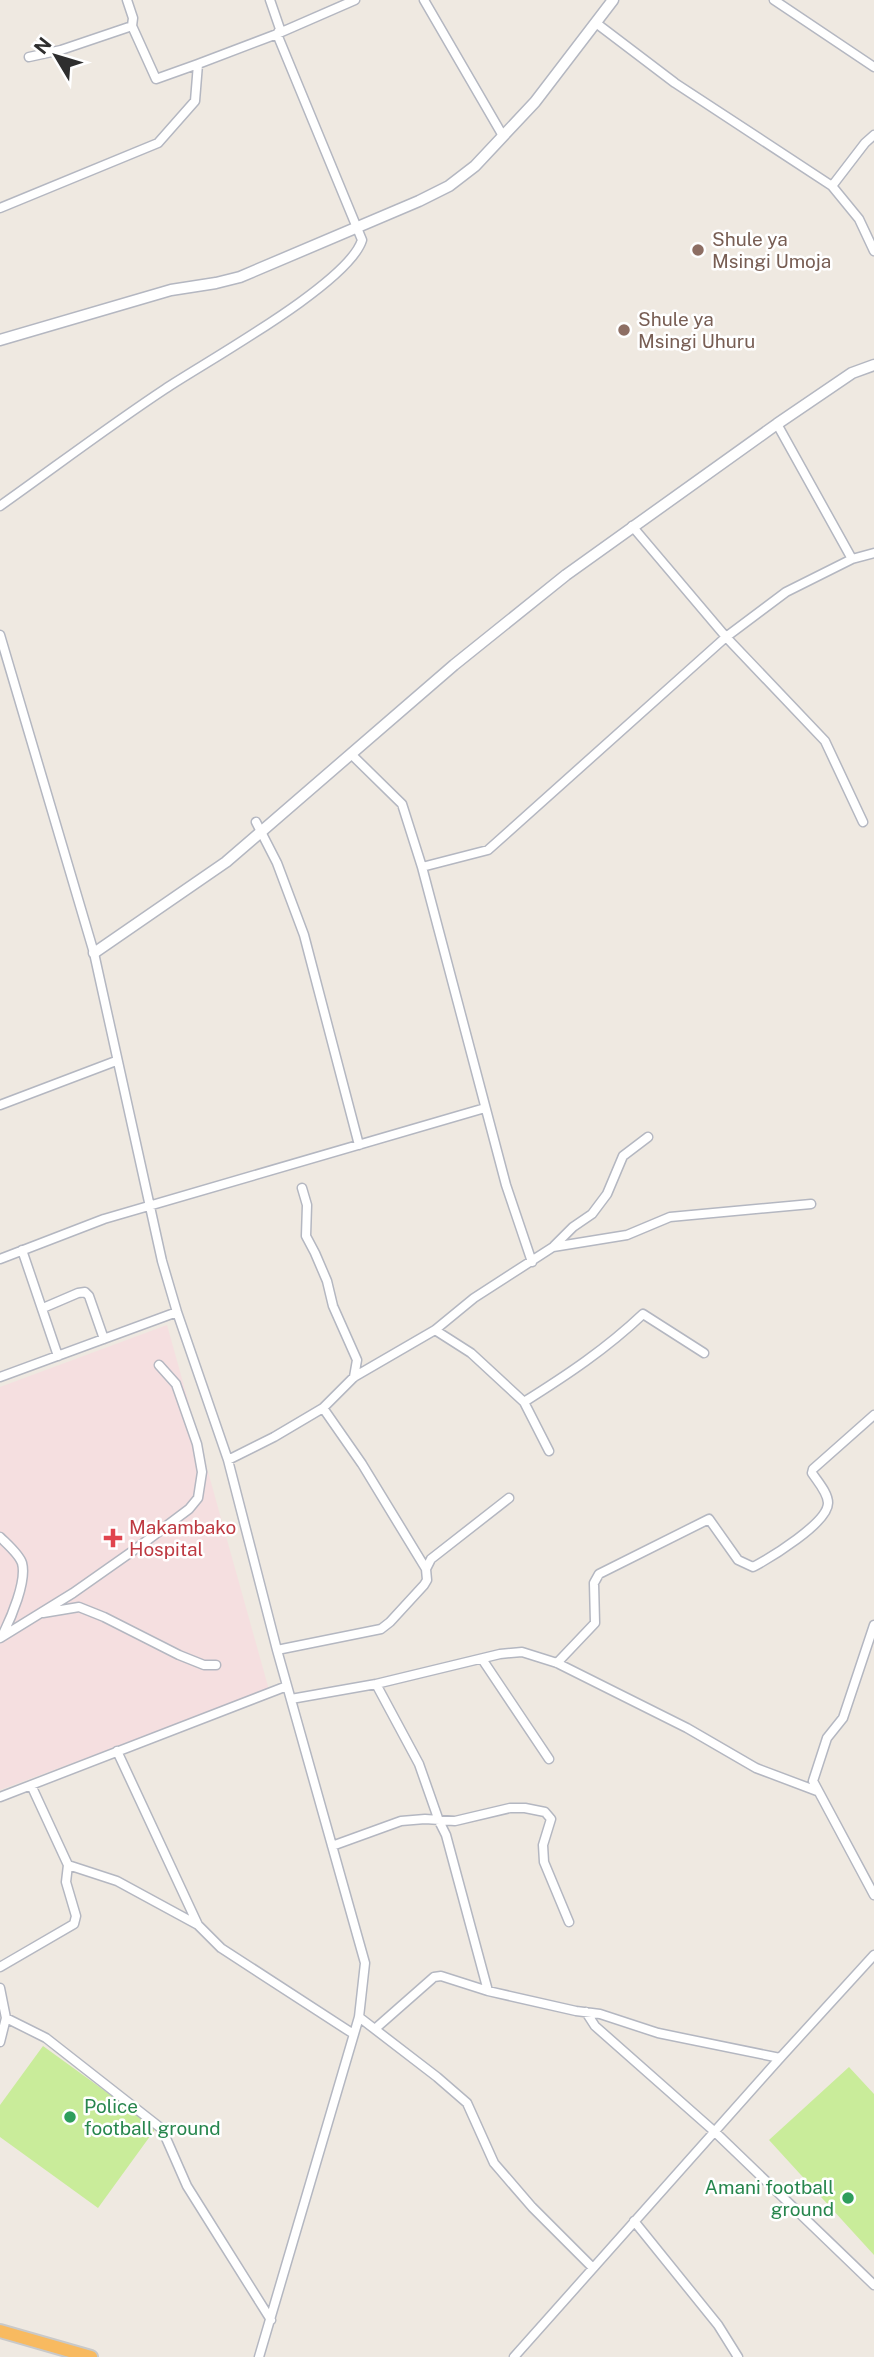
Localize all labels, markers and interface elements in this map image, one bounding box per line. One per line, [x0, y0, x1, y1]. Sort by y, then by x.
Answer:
north arrow [21, 21, 91, 91]
text: N [29, 33, 56, 58]
place label: Shule ya Msingi Umoja [712, 228, 831, 272]
marker: Shule ya Msingi Umoja [690, 242, 706, 258]
place label: Shule ya Msingi Uhuru [638, 308, 755, 352]
marker: Shule ya Msingi Uhuru [616, 322, 632, 338]
place label: Makambako Hospital [129, 1516, 236, 1560]
marker: Makambako Hospital [103, 1528, 123, 1548]
place label: Police football ground [84, 2095, 221, 2139]
marker: Police football ground [62, 2109, 78, 2125]
place label: Amani football ground [705, 2176, 834, 2220]
marker: Amani football ground [840, 2190, 856, 2206]

